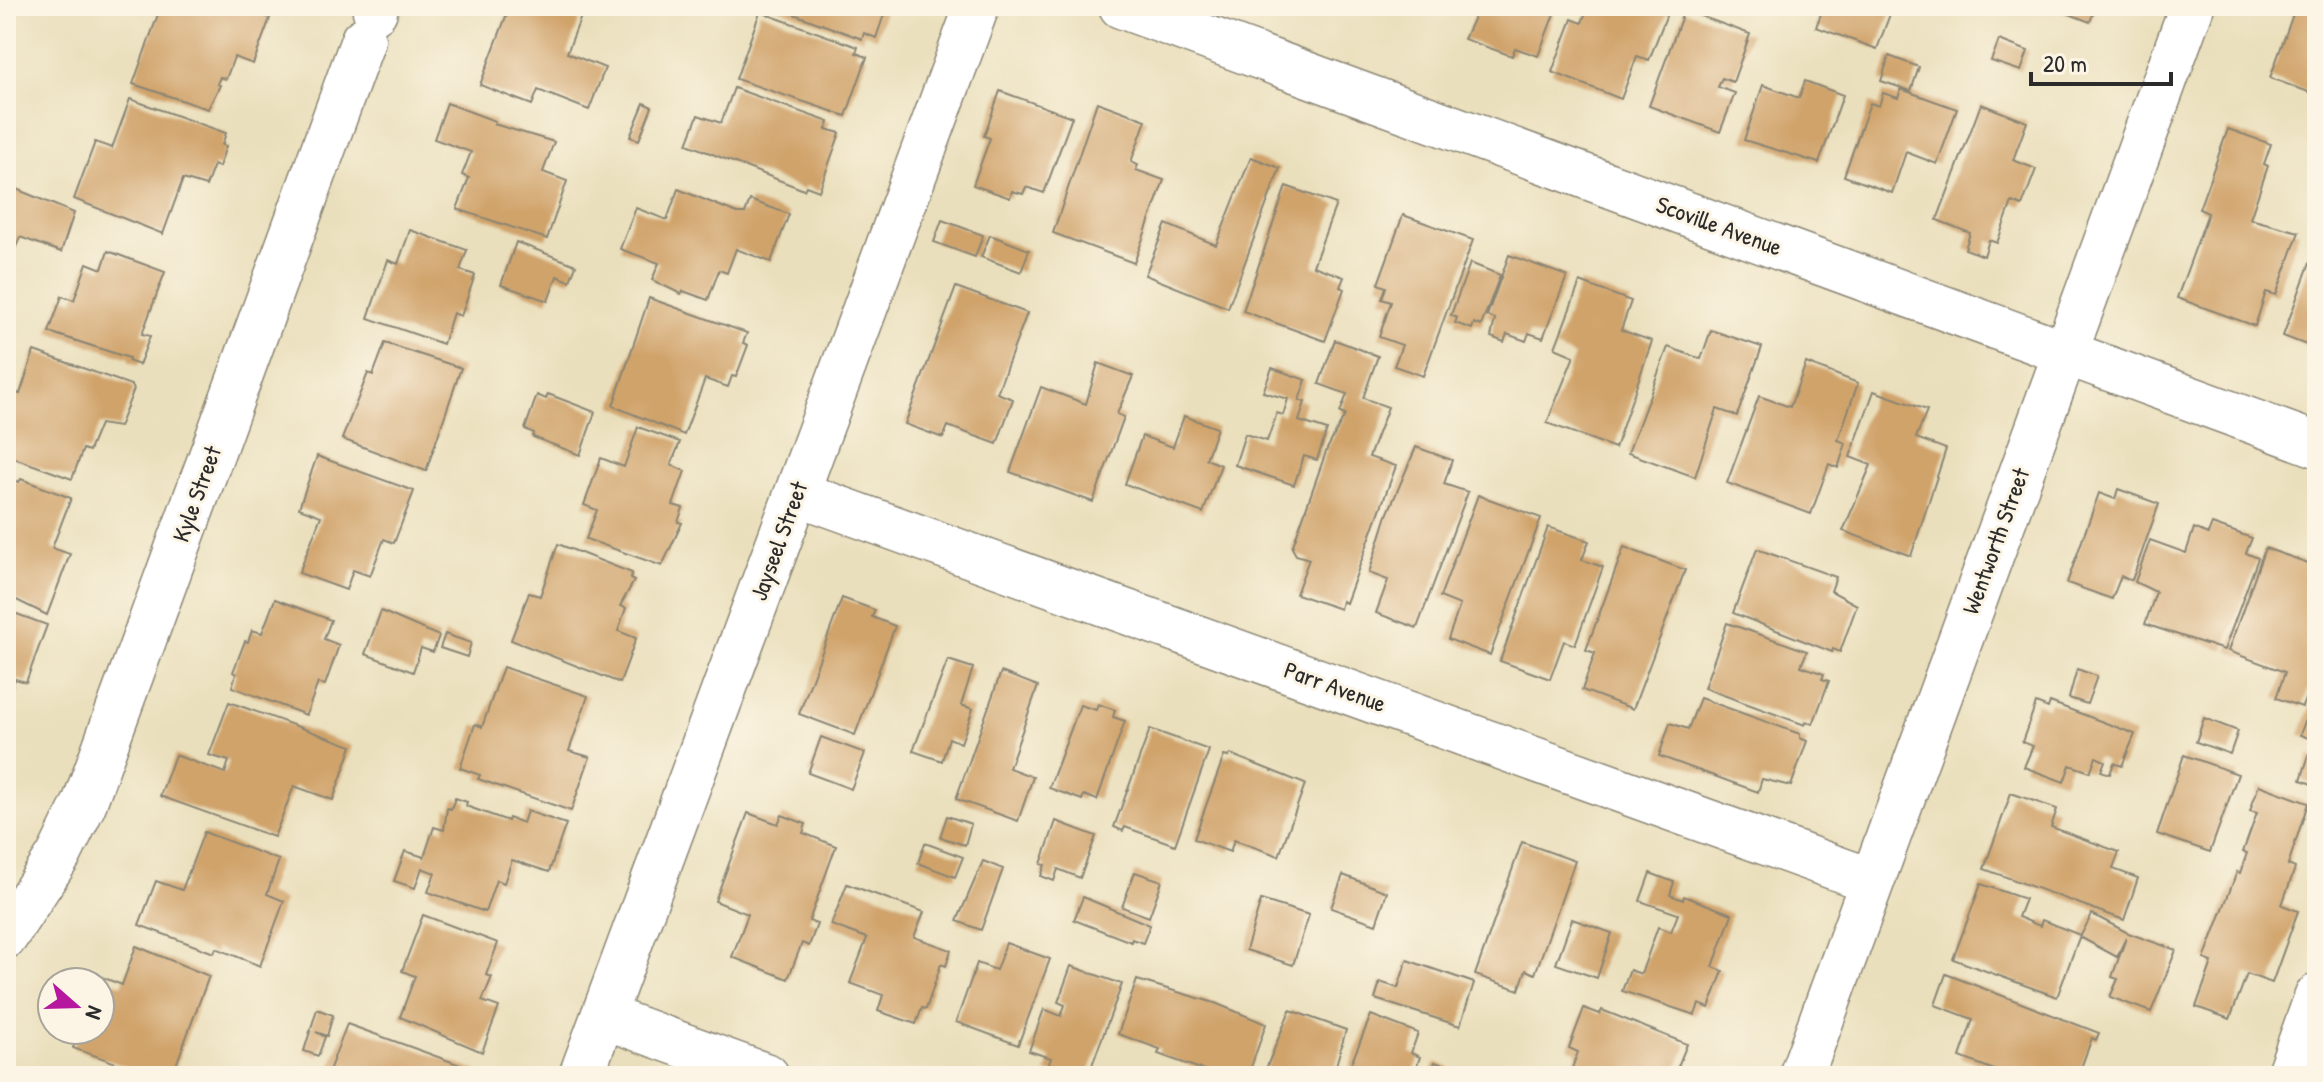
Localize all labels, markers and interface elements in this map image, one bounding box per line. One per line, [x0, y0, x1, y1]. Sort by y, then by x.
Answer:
scale bar [2031, 36, 2171, 86]
text: 20 m [2043, 47, 2087, 79]
street label: Scoville Avenue [1652, 188, 1787, 263]
street label: Kyle Street [164, 440, 228, 546]
street label: Wentworth Street [1954, 463, 2037, 618]
street label: Jayseel Street [742, 476, 815, 605]
street label: Parr Avenue [1280, 653, 1391, 719]
north arrow [36, 966, 116, 1046]
text: N [79, 1002, 111, 1024]

